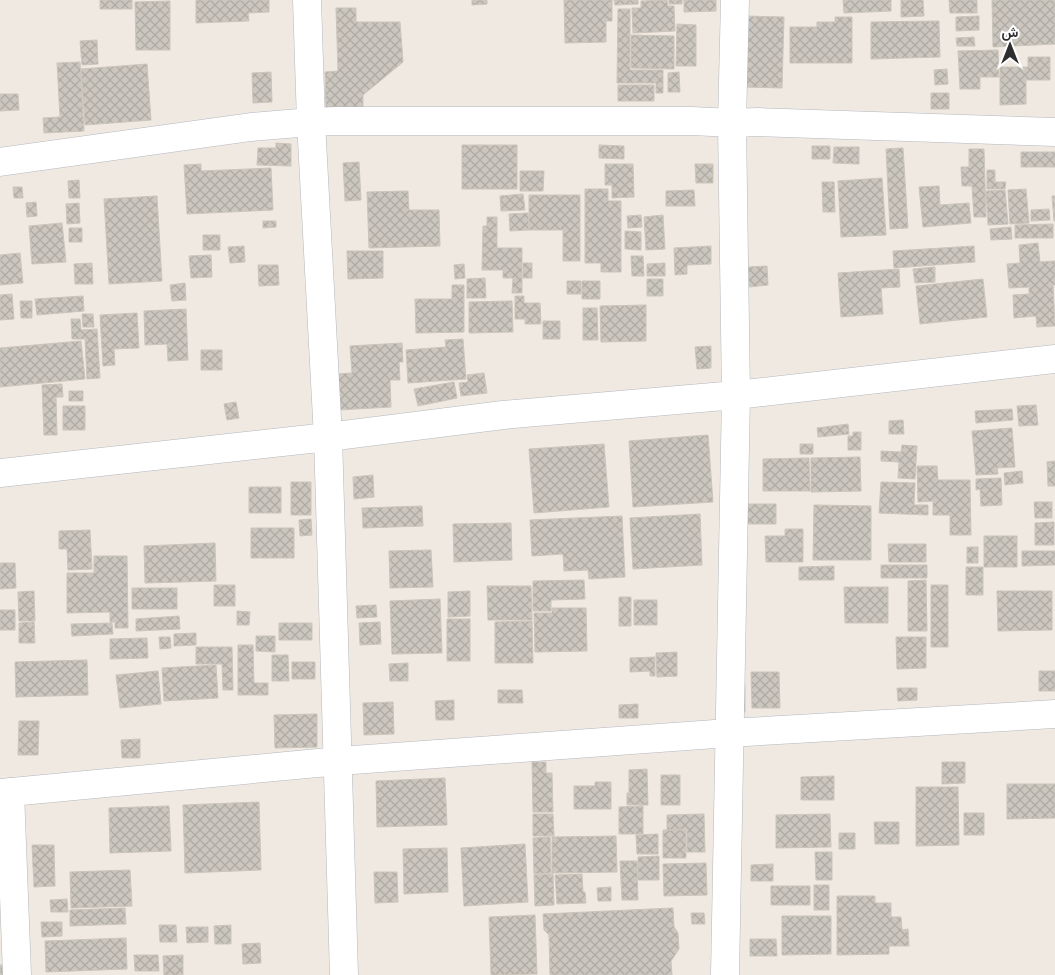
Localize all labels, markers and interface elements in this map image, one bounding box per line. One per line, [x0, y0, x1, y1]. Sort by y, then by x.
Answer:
north arrow [985, 20, 1035, 70]
text: ش [1002, 24, 1019, 41]

